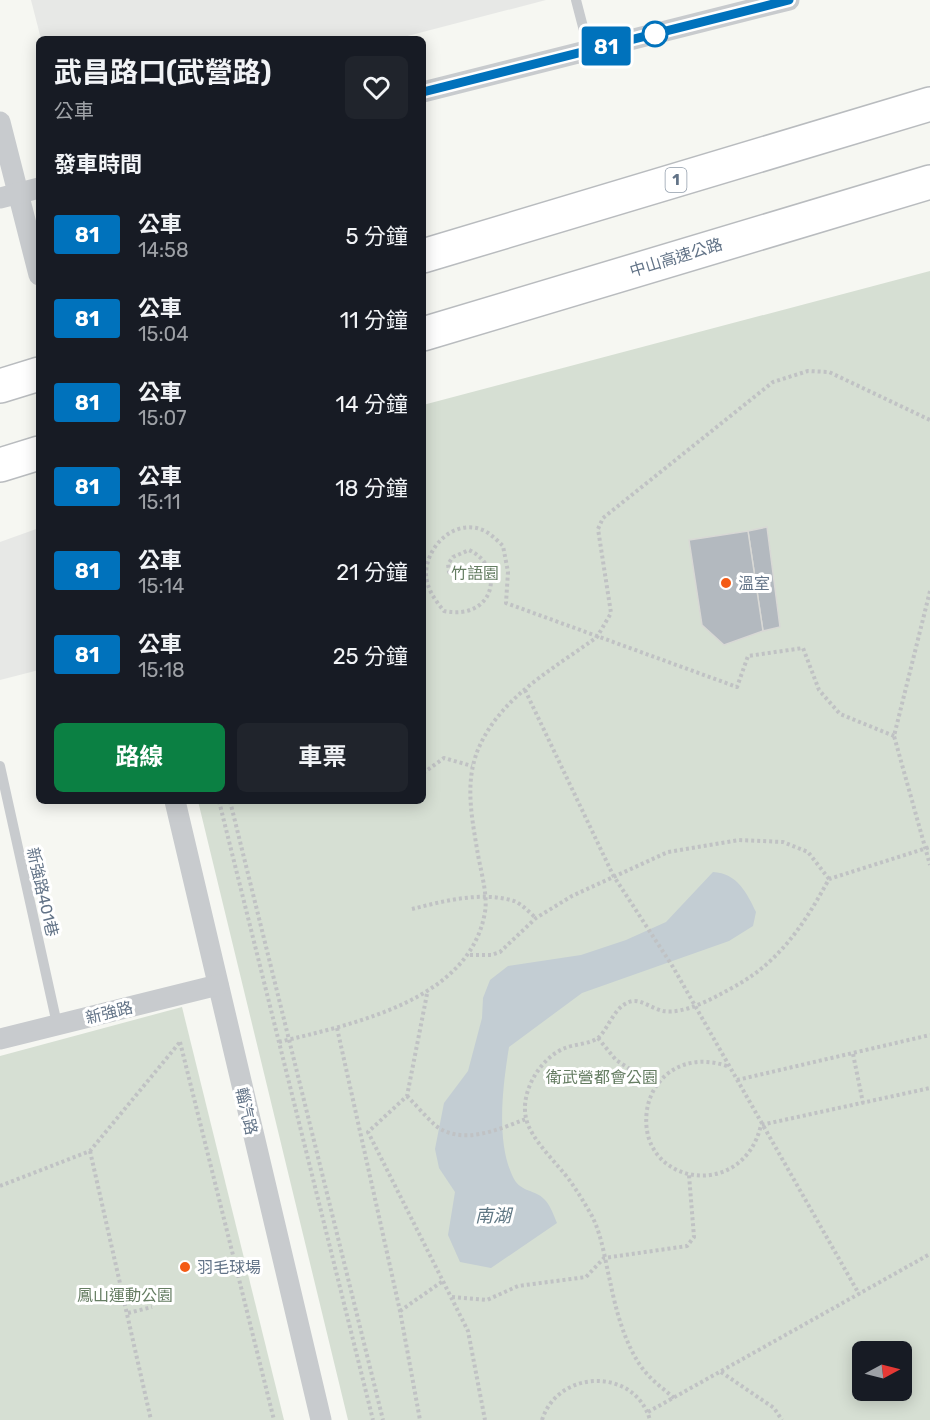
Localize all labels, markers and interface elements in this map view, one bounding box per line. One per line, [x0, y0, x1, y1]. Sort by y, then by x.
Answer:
unlabelled marker [642, 21, 668, 47]
line badge: 81 [579, 26, 633, 66]
text: 81 [594, 34, 618, 59]
text: 武昌路口(武營路) [54, 56, 272, 89]
button: heart [345, 56, 408, 119]
text: 公車 [54, 99, 94, 123]
text: 發車時間 [54, 151, 142, 178]
road number: 1 [666, 168, 686, 192]
text: 公車 [138, 211, 182, 238]
text: 81 [75, 222, 99, 247]
text: 5 分鐘 [346, 223, 408, 250]
street label: 中山高速公路 [627, 234, 725, 281]
text: 14:58 [138, 238, 189, 262]
text: 公車 [138, 295, 182, 322]
text: 81 [75, 306, 99, 331]
text: 11 分鐘 [340, 307, 408, 334]
text: 15:04 [138, 322, 189, 346]
text: 公車 [138, 379, 182, 406]
text: 81 [75, 390, 99, 415]
text: 14 分鐘 [336, 391, 408, 418]
text: 15:07 [138, 406, 187, 430]
text: 公車 [138, 463, 182, 490]
text: 81 [75, 474, 99, 499]
text: 18 分鐘 [335, 475, 408, 502]
text: 15:11 [138, 490, 181, 514]
text: 公車 [138, 547, 182, 574]
text: 81 [75, 558, 99, 583]
text: 21 分鐘 [336, 559, 408, 586]
park label: 竹語園 [451, 564, 499, 583]
text: 15:14 [138, 574, 185, 598]
place label: 溫室 [738, 574, 770, 593]
marker: 溫室 [719, 576, 733, 590]
text: 公車 [138, 631, 182, 658]
text: 81 [75, 642, 99, 667]
text: 25 分鐘 [333, 643, 408, 670]
text: 15:18 [138, 658, 185, 682]
button: 路線 [54, 723, 225, 792]
button: 車票 [237, 723, 408, 792]
street label: 新強路401巷 [23, 846, 62, 939]
street label: 新強路 [84, 997, 135, 1028]
park label: 衛武營都會公園 [546, 1068, 658, 1087]
street label: 輜汽路 [232, 1086, 261, 1137]
water label: 南湖 [475, 1205, 514, 1227]
place label: 羽毛球場 [197, 1258, 261, 1277]
marker: 羽毛球場 [178, 1260, 192, 1274]
park label: 鳳山運動公園 [77, 1286, 173, 1305]
north arrow [852, 1341, 912, 1401]
map controls [852, 1341, 912, 1401]

